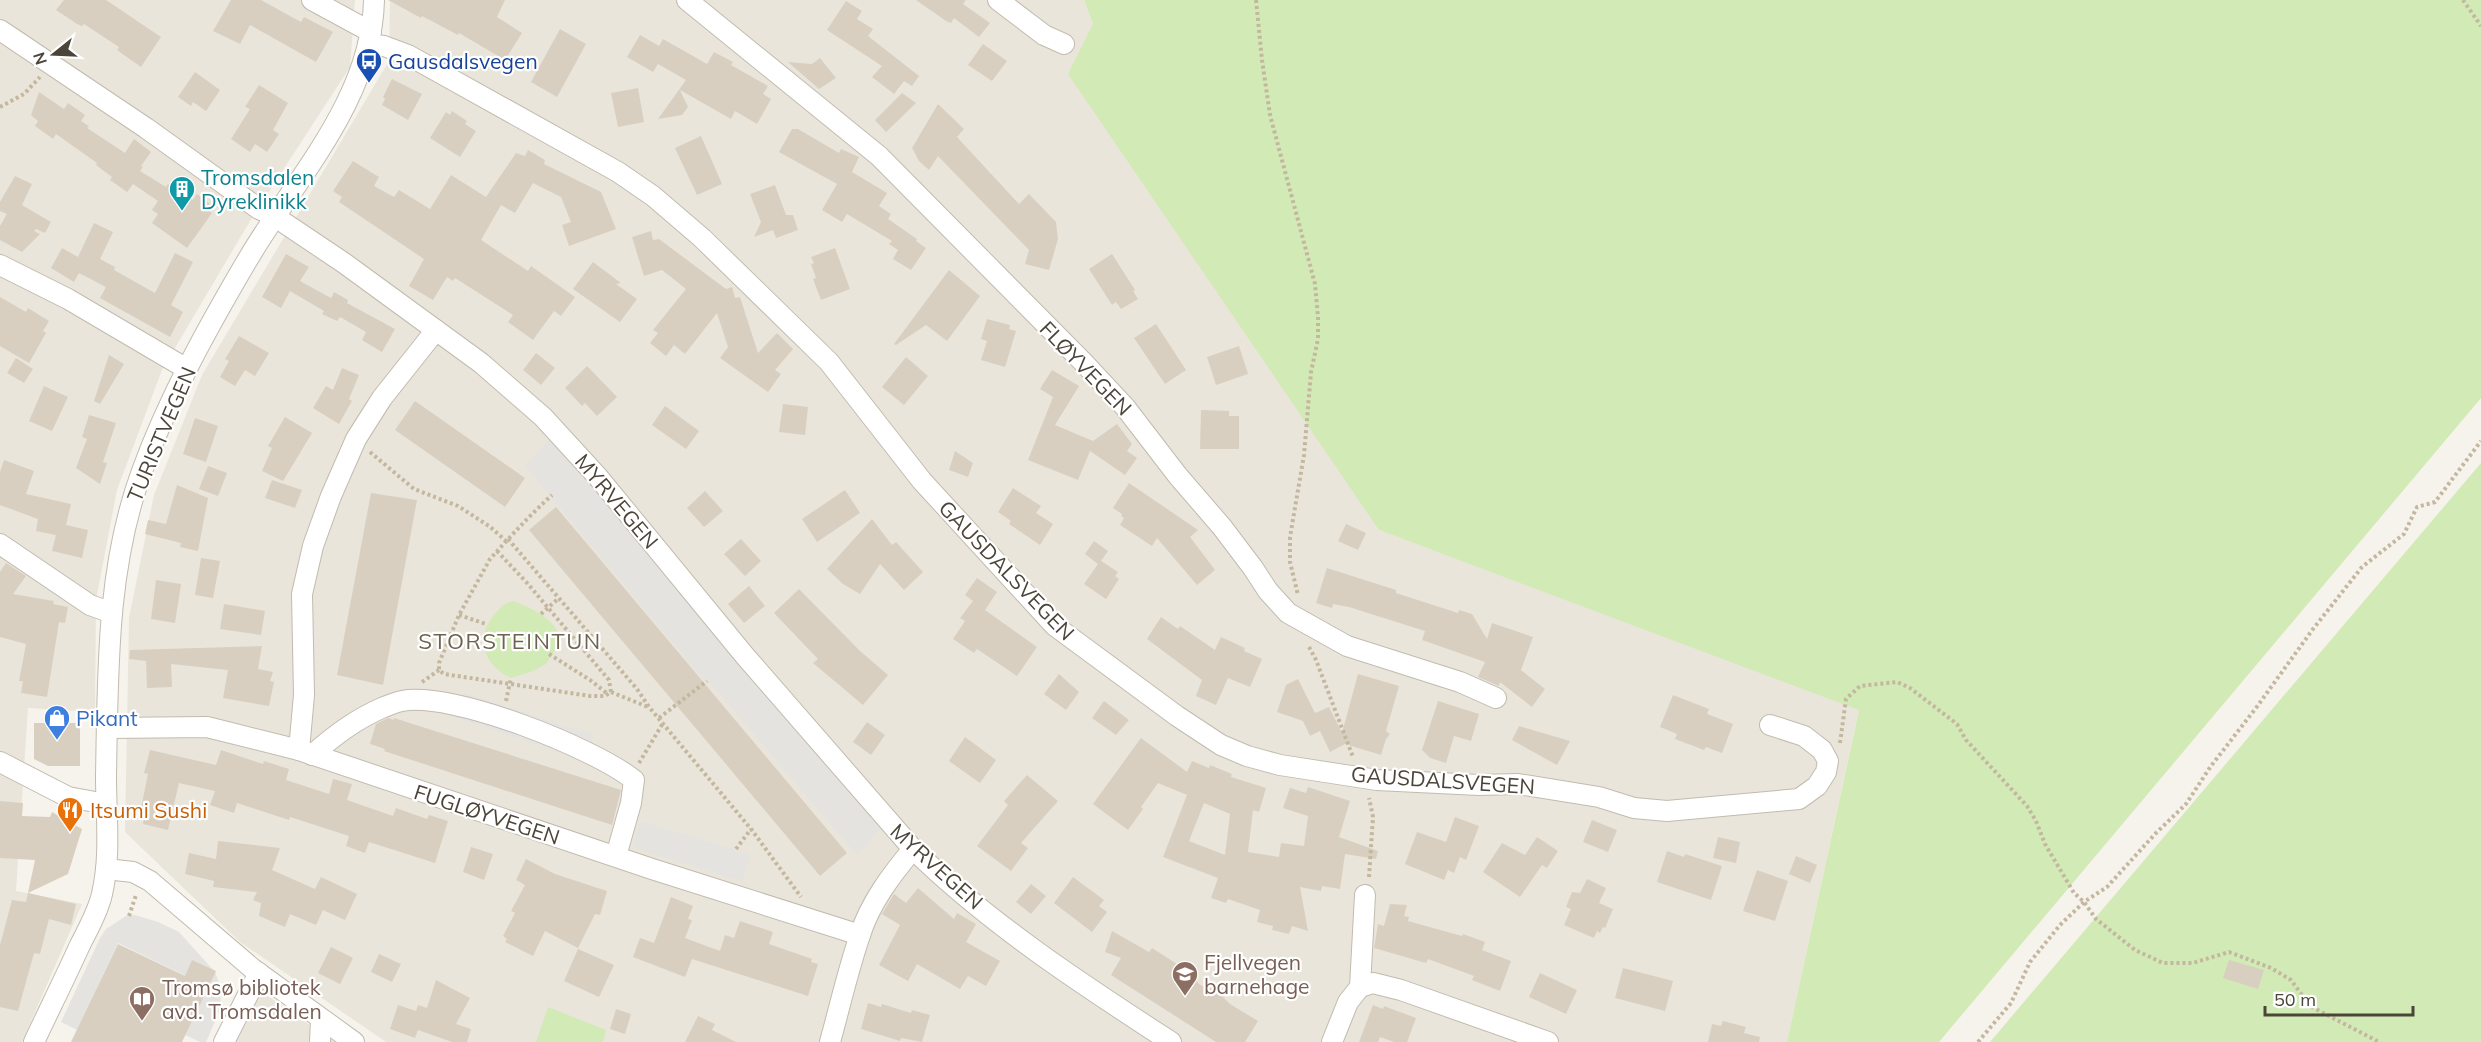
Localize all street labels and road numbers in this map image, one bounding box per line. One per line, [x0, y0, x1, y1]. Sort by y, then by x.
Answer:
street label: FLØYVEGEN [1035, 315, 1137, 421]
street label: TURISTVEGEN [121, 363, 201, 505]
street label: MYRVEGEN [570, 448, 664, 554]
street label: GAUSDALSVEGEN [934, 495, 1080, 645]
street label: GAUSDALSVEGEN [1350, 761, 1536, 799]
street label: FUGLØYVEGEN [411, 778, 563, 850]
street label: MYRVEGEN [885, 818, 989, 914]

